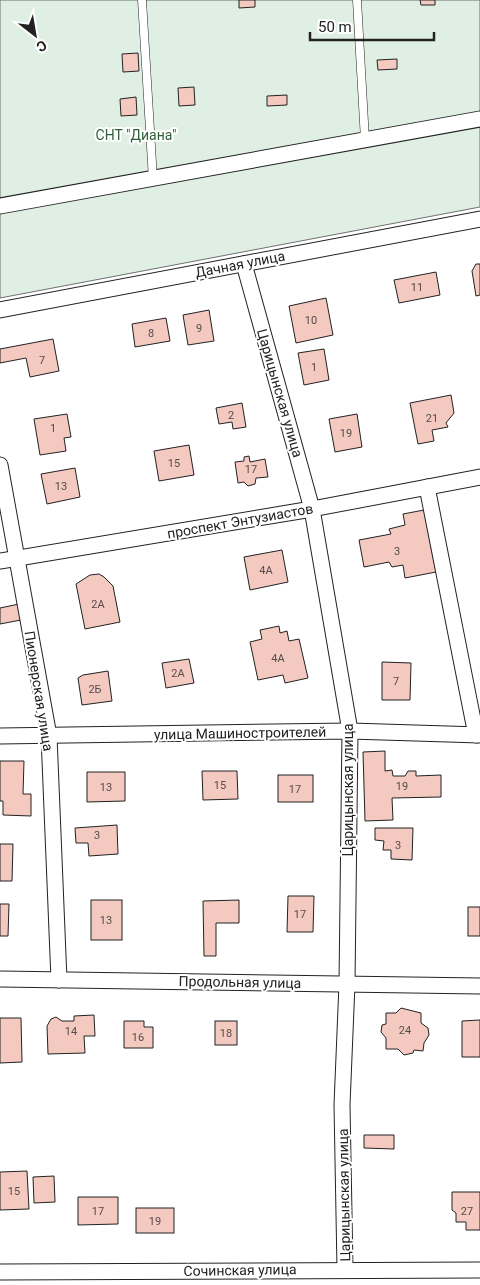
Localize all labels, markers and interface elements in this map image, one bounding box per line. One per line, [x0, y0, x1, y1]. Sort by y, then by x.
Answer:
north arrow [10, 10, 60, 60]
scale bar [310, 10, 434, 42]
text: 50 m [318, 18, 352, 36]
text: С [34, 37, 50, 55]
park label: СНТ "Диана" [96, 127, 176, 143]
street label: Дачная улица [194, 247, 286, 281]
house number: 11 [411, 281, 423, 294]
house number: 10 [305, 314, 317, 327]
house number: 9 [196, 322, 202, 335]
house number: 8 [148, 327, 154, 340]
street label: Царицынская улица [254, 327, 306, 459]
house number: 7 [39, 354, 45, 367]
house number: 1 [311, 361, 317, 374]
house number: 2 [228, 409, 234, 422]
house number: 21 [426, 412, 438, 425]
house number: 1 [50, 422, 56, 435]
house number: 19 [340, 427, 352, 440]
house number: 15 [168, 457, 180, 470]
house number: 17 [245, 463, 257, 476]
house number: 13 [55, 480, 67, 493]
street label: проспект Энтузиастов [166, 500, 314, 542]
house number: 3 [394, 545, 400, 558]
house number: 4А [259, 564, 274, 577]
house number: 2А [91, 598, 106, 611]
street label: Пионерская улица [22, 630, 56, 752]
house number: 4А [271, 652, 286, 665]
house number: 2А [171, 667, 186, 680]
house number: 7 [393, 675, 399, 688]
house number: 2Б [88, 683, 102, 696]
street label: улица Машиностроителей [154, 723, 326, 743]
street label: Царицынская улица [340, 723, 356, 857]
house number: 15 [214, 779, 226, 792]
house number: 19 [396, 780, 408, 793]
house number: 13 [100, 781, 112, 794]
house number: 17 [289, 783, 301, 796]
house number: 3 [94, 829, 100, 842]
house number: 3 [395, 839, 401, 852]
house number: 17 [294, 908, 306, 921]
house number: 13 [100, 914, 112, 927]
street label: Продольная улица [179, 973, 301, 991]
house number: 24 [399, 1024, 411, 1037]
house number: 14 [65, 1025, 77, 1038]
house number: 18 [220, 1027, 232, 1040]
house number: 16 [132, 1031, 144, 1044]
street label: Царицынская улица [335, 1128, 353, 1262]
house number: 15 [8, 1185, 20, 1198]
house number: 17 [92, 1205, 104, 1218]
house number: 27 [461, 1205, 473, 1218]
house number: 19 [149, 1215, 161, 1228]
street label: Сочинская улица [183, 1261, 297, 1279]

